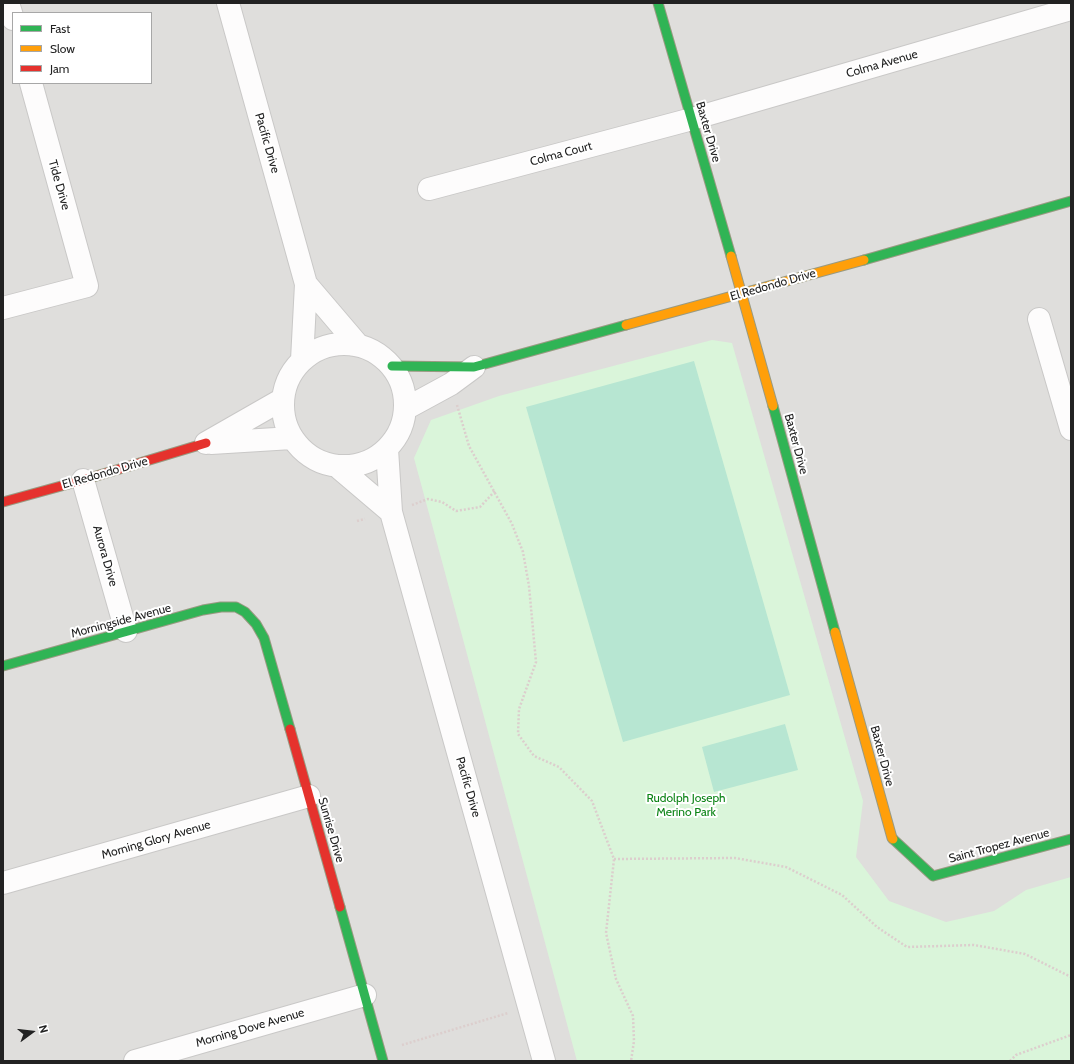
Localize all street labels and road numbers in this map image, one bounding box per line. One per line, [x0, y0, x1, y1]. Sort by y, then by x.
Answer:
street label: Colma Avenue [845, 47, 919, 81]
street label: Baxter Drive [693, 100, 723, 164]
street label: Pacific Drive [252, 111, 282, 175]
street label: Colma Court [528, 139, 594, 169]
street label: Tide Drive [45, 158, 73, 212]
street label: El Redondo Drive [729, 266, 817, 304]
street label: Baxter Drive [781, 412, 811, 476]
street label: El Redondo Drive [61, 454, 149, 492]
street label: Aurora Drive [89, 524, 121, 588]
street label: Morningside Avenue [69, 601, 173, 641]
street label: Baxter Drive [867, 724, 897, 788]
street label: Pacific Drive [453, 755, 483, 819]
street label: Sunrise Drive [315, 796, 347, 864]
street label: Morning Glory Avenue [100, 818, 212, 862]
street label: Saint Tropez Avenue [947, 826, 1051, 866]
street label: Morning Dove Avenue [194, 1006, 306, 1050]

